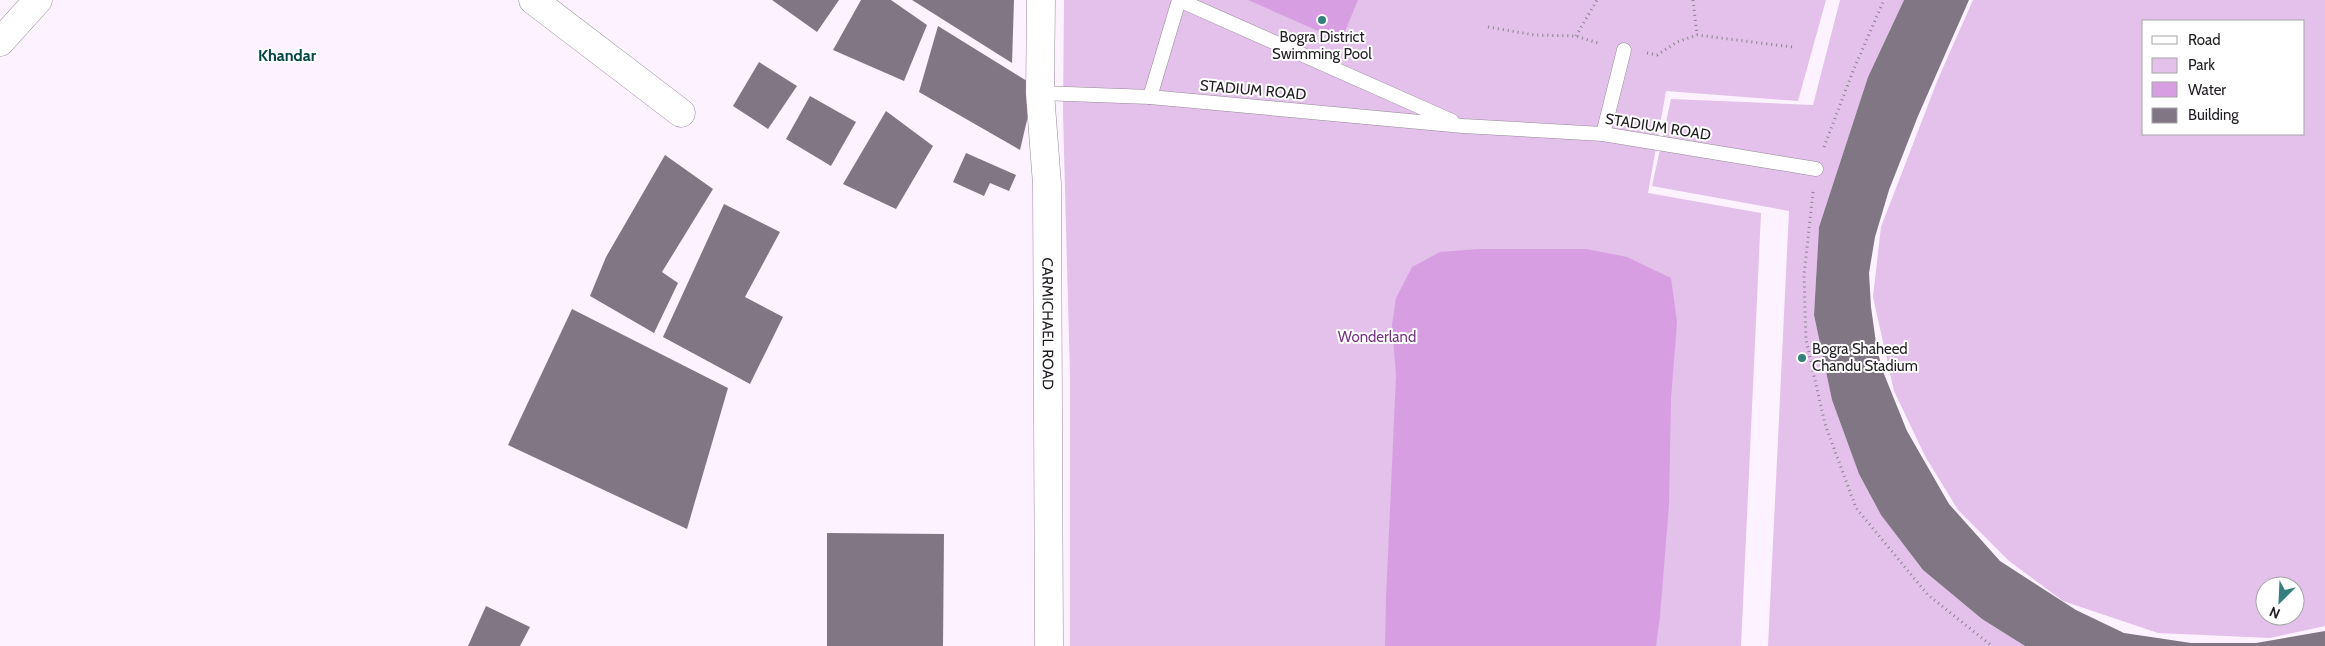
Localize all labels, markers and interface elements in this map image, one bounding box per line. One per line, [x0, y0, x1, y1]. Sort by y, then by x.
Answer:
marker: Bogra District Swimming Pool [1316, 14, 1328, 26]
legend [2142, 20, 2305, 135]
place label: Bogra District Swimming Pool [1272, 28, 1372, 63]
text: Road [2188, 31, 2221, 49]
district label: Khandar [258, 46, 317, 65]
text: Park [2188, 56, 2215, 74]
street label: STADIUM ROAD [1199, 76, 1307, 104]
text: Water [2188, 81, 2226, 99]
text: Building [2188, 106, 2239, 124]
street label: STADIUM ROAD [1604, 110, 1712, 144]
street label: CARMICHAEL ROAD [1038, 257, 1057, 390]
park label: Wonderland [1338, 328, 1416, 346]
place label: Bogra Shaheed Chandu Stadium [1812, 340, 1918, 375]
marker: Bogra Shaheed Chandu Stadium [1796, 352, 1808, 364]
north arrow [2255, 576, 2305, 626]
text: N [2267, 603, 2283, 623]

